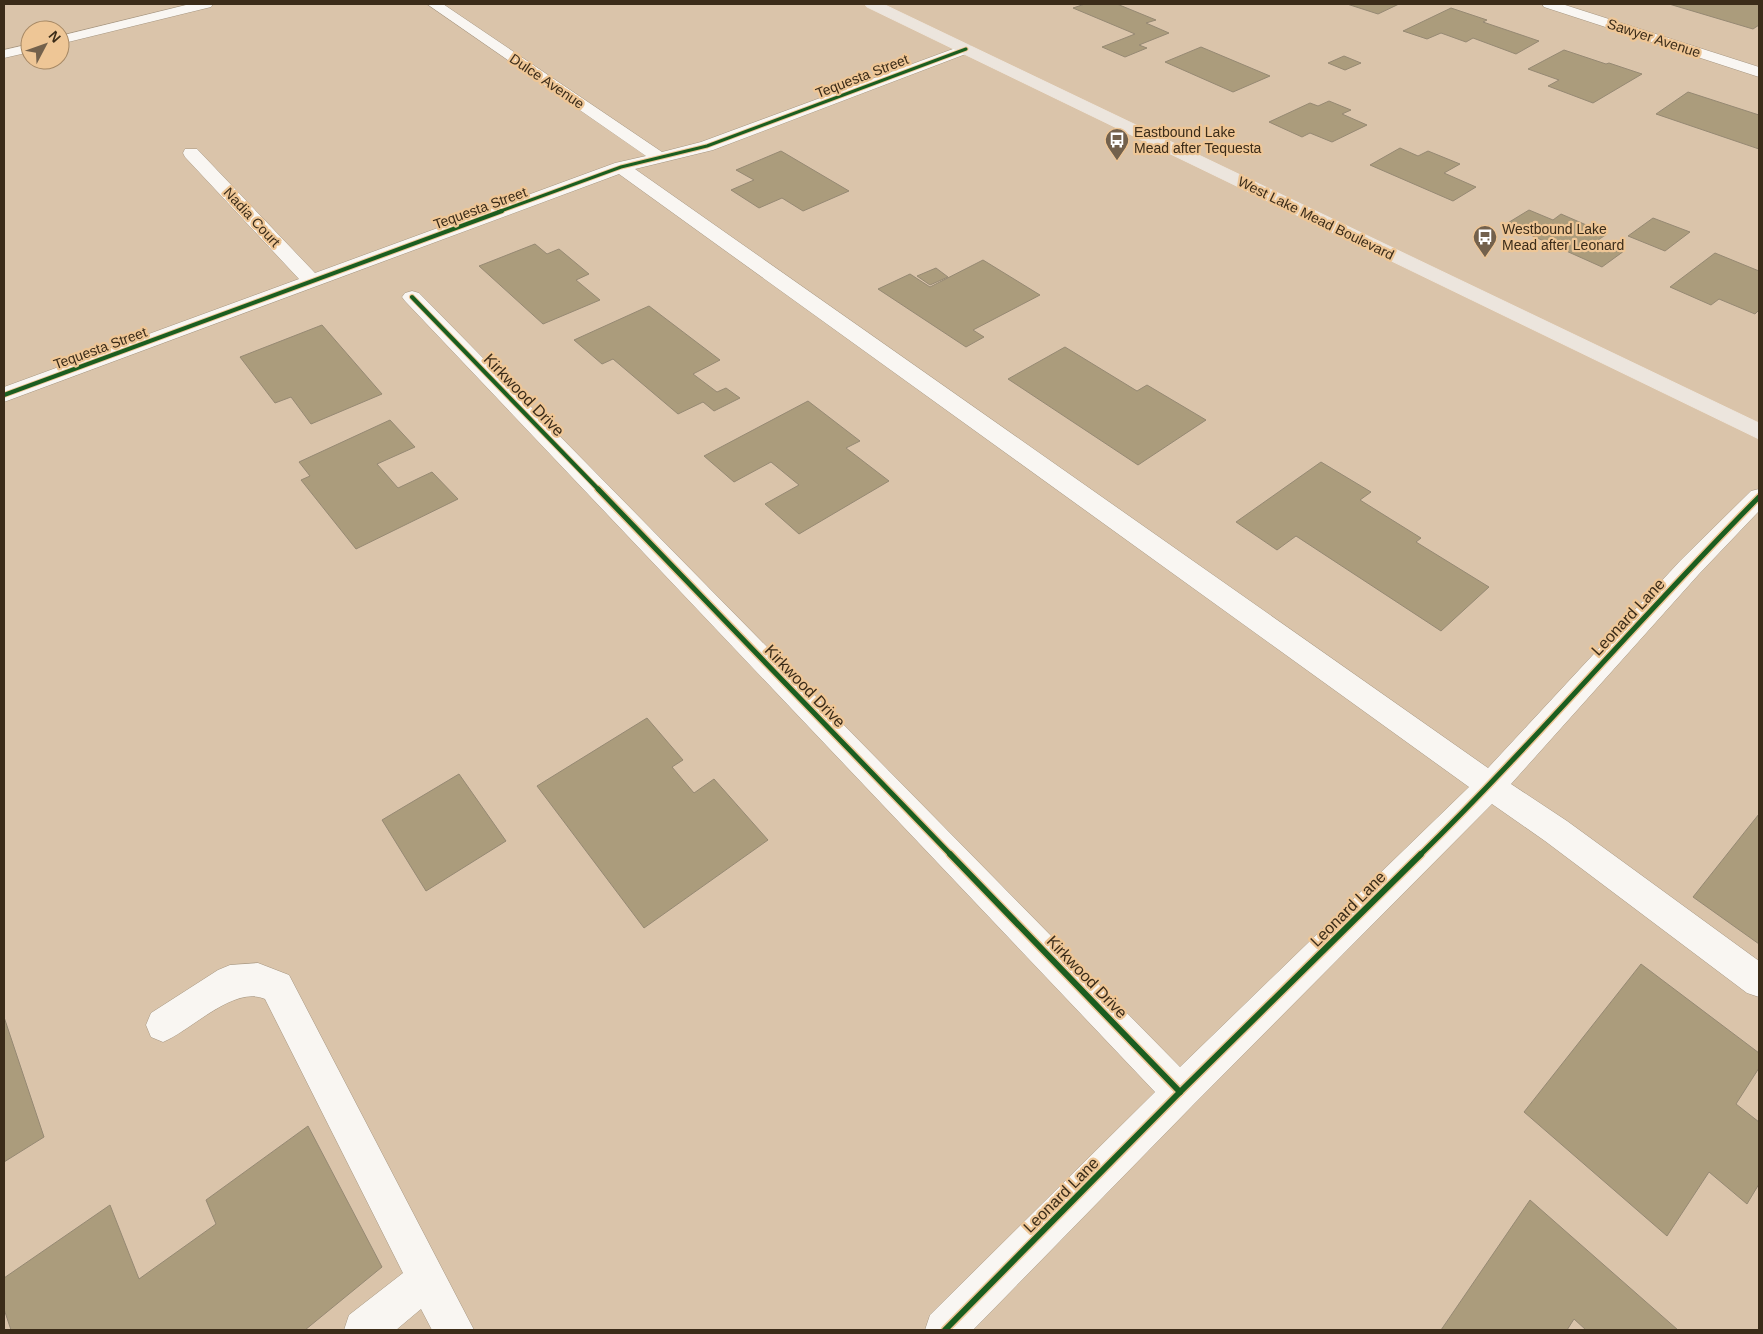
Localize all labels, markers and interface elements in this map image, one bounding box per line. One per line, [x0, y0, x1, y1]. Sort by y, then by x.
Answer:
street label: Sawyer Avenue [1605, 15, 1703, 61]
north arrow [20, 20, 70, 70]
text: N [45, 27, 64, 46]
street label: Dulce Avenue [507, 50, 587, 112]
street label: Tequesta Street [813, 51, 911, 101]
place label: Eastbound Lake Mead after Tequesta [1134, 124, 1262, 156]
bus stop icon: Eastbound Lake Mead after Tequesta [1104, 127, 1130, 161]
street label: West Lake Mead Boulevard [1235, 173, 1397, 263]
street label: Nadia Court [221, 184, 283, 250]
street label: Tequesta Street [431, 184, 529, 232]
place label: Westbound Lake Mead after Leonard [1502, 221, 1624, 253]
bus stop icon: Westbound Lake Mead after Leonard [1472, 224, 1498, 258]
street label: Tequesta Street [51, 324, 149, 372]
street label: Kirkwood Drive [481, 350, 568, 440]
street label: Leonard Lane [1588, 575, 1668, 659]
street label: Kirkwood Drive [762, 641, 849, 731]
street label: Leonard Lane [1307, 868, 1389, 950]
street label: Kirkwood Drive [1044, 932, 1131, 1022]
street label: Leonard Lane [1020, 1154, 1102, 1236]

